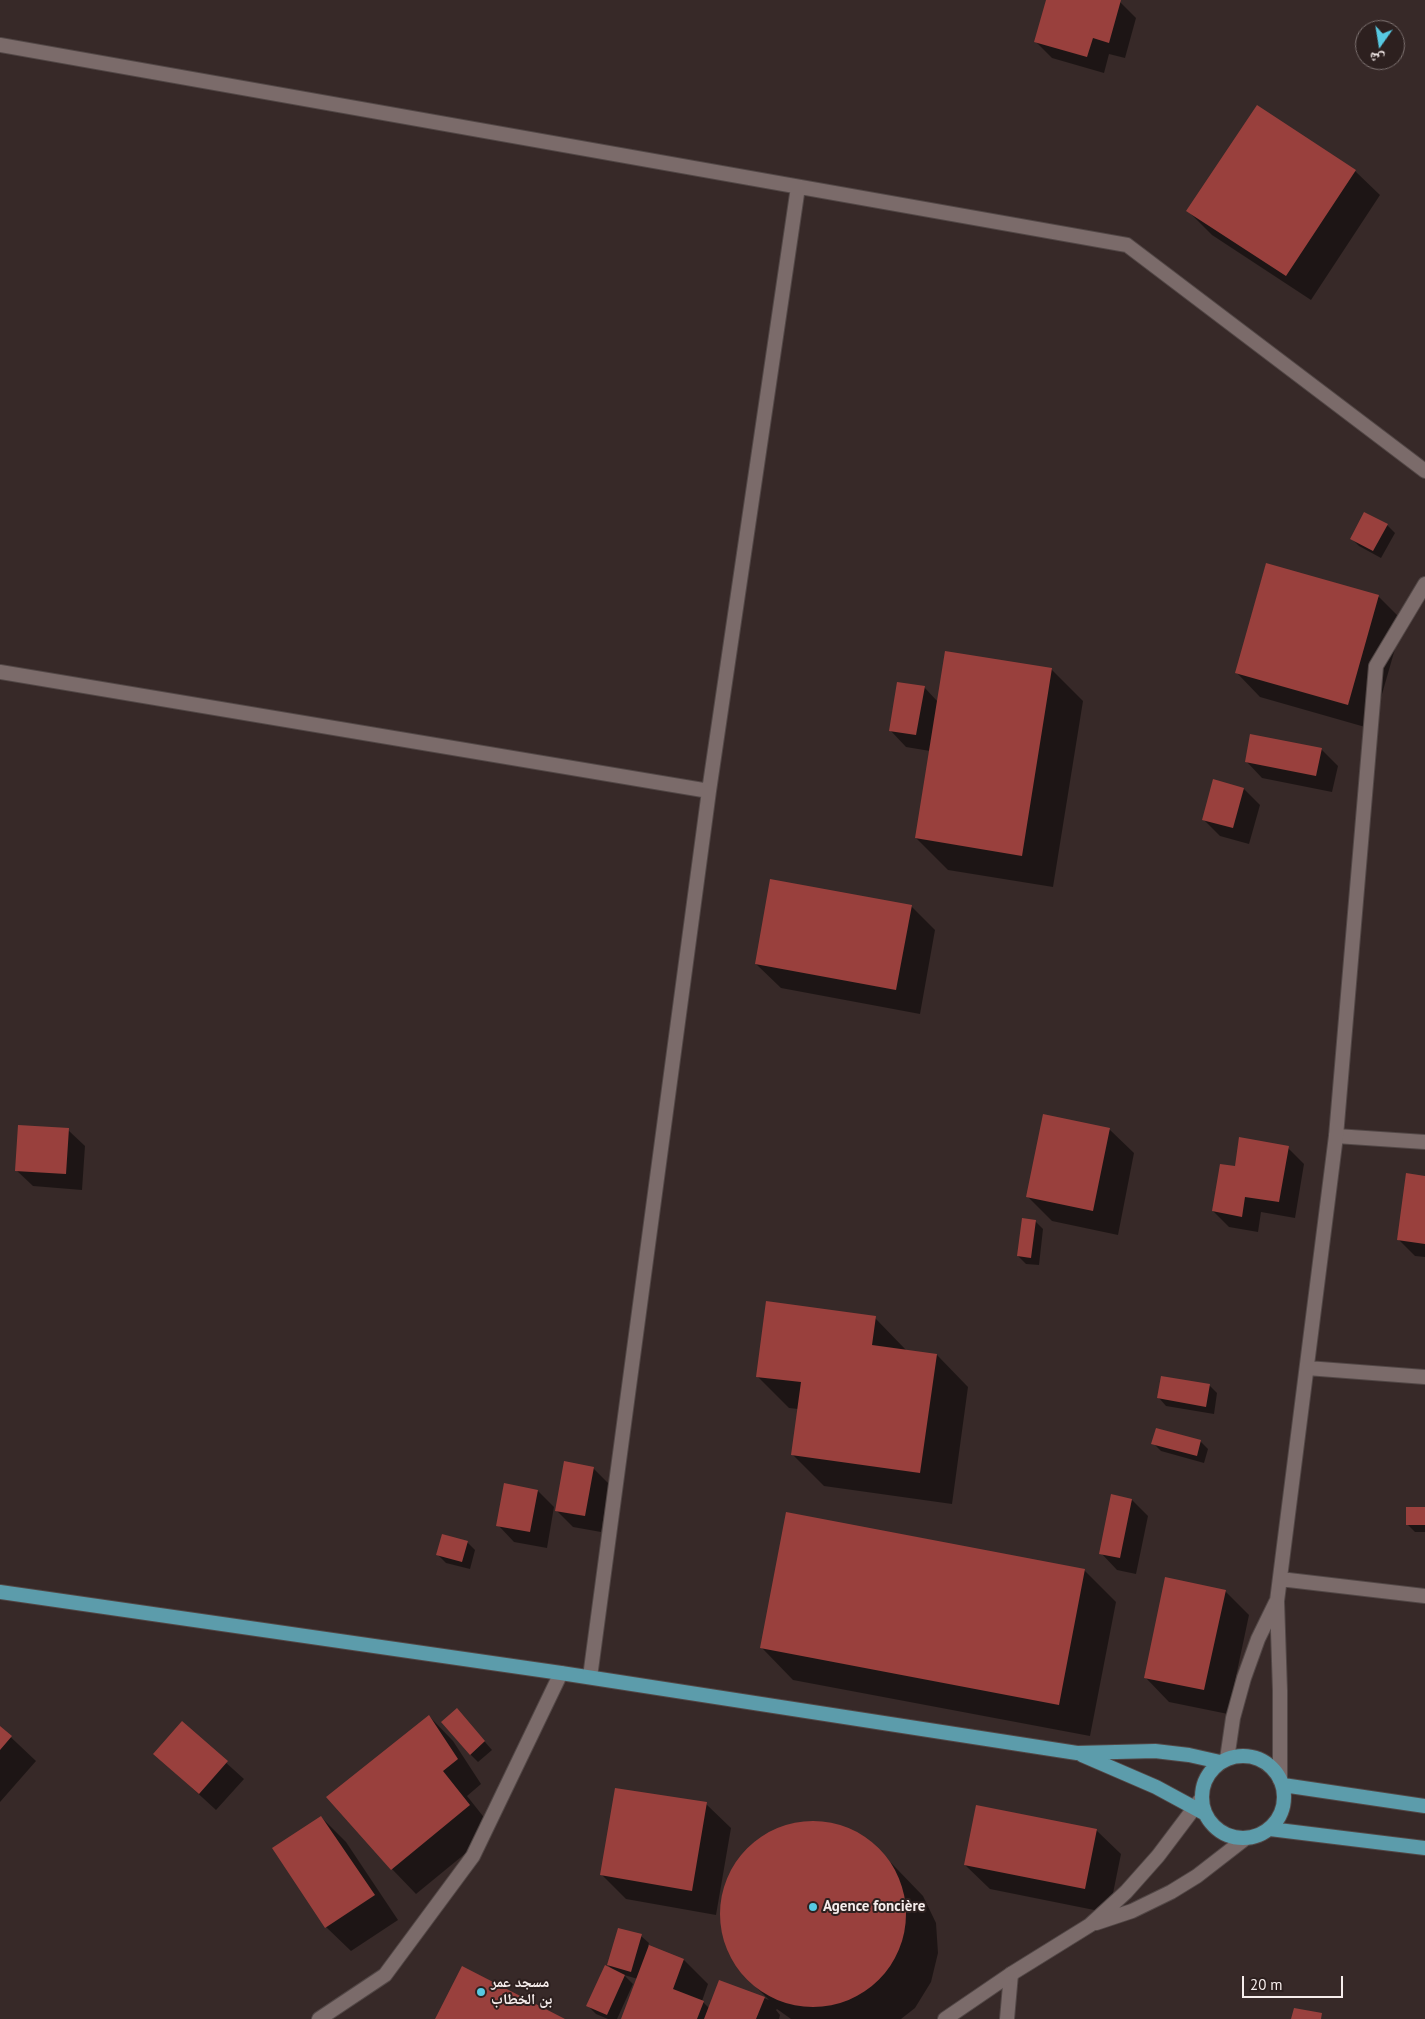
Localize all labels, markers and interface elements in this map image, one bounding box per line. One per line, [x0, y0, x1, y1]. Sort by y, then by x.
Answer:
north arrow [1355, 20, 1405, 70]
text: ش [1368, 48, 1386, 69]
place label: Agence foncière [823, 1898, 925, 1916]
marker: Agence foncière [807, 1901, 819, 1913]
scale bar [1245, 1966, 1346, 1998]
place label: مسجد عمر بن الخطاب [491, 1974, 552, 2009]
text: 20 m [1250, 1975, 1283, 1994]
marker: مسجد عمر بن الخطاب [475, 1986, 487, 1998]

